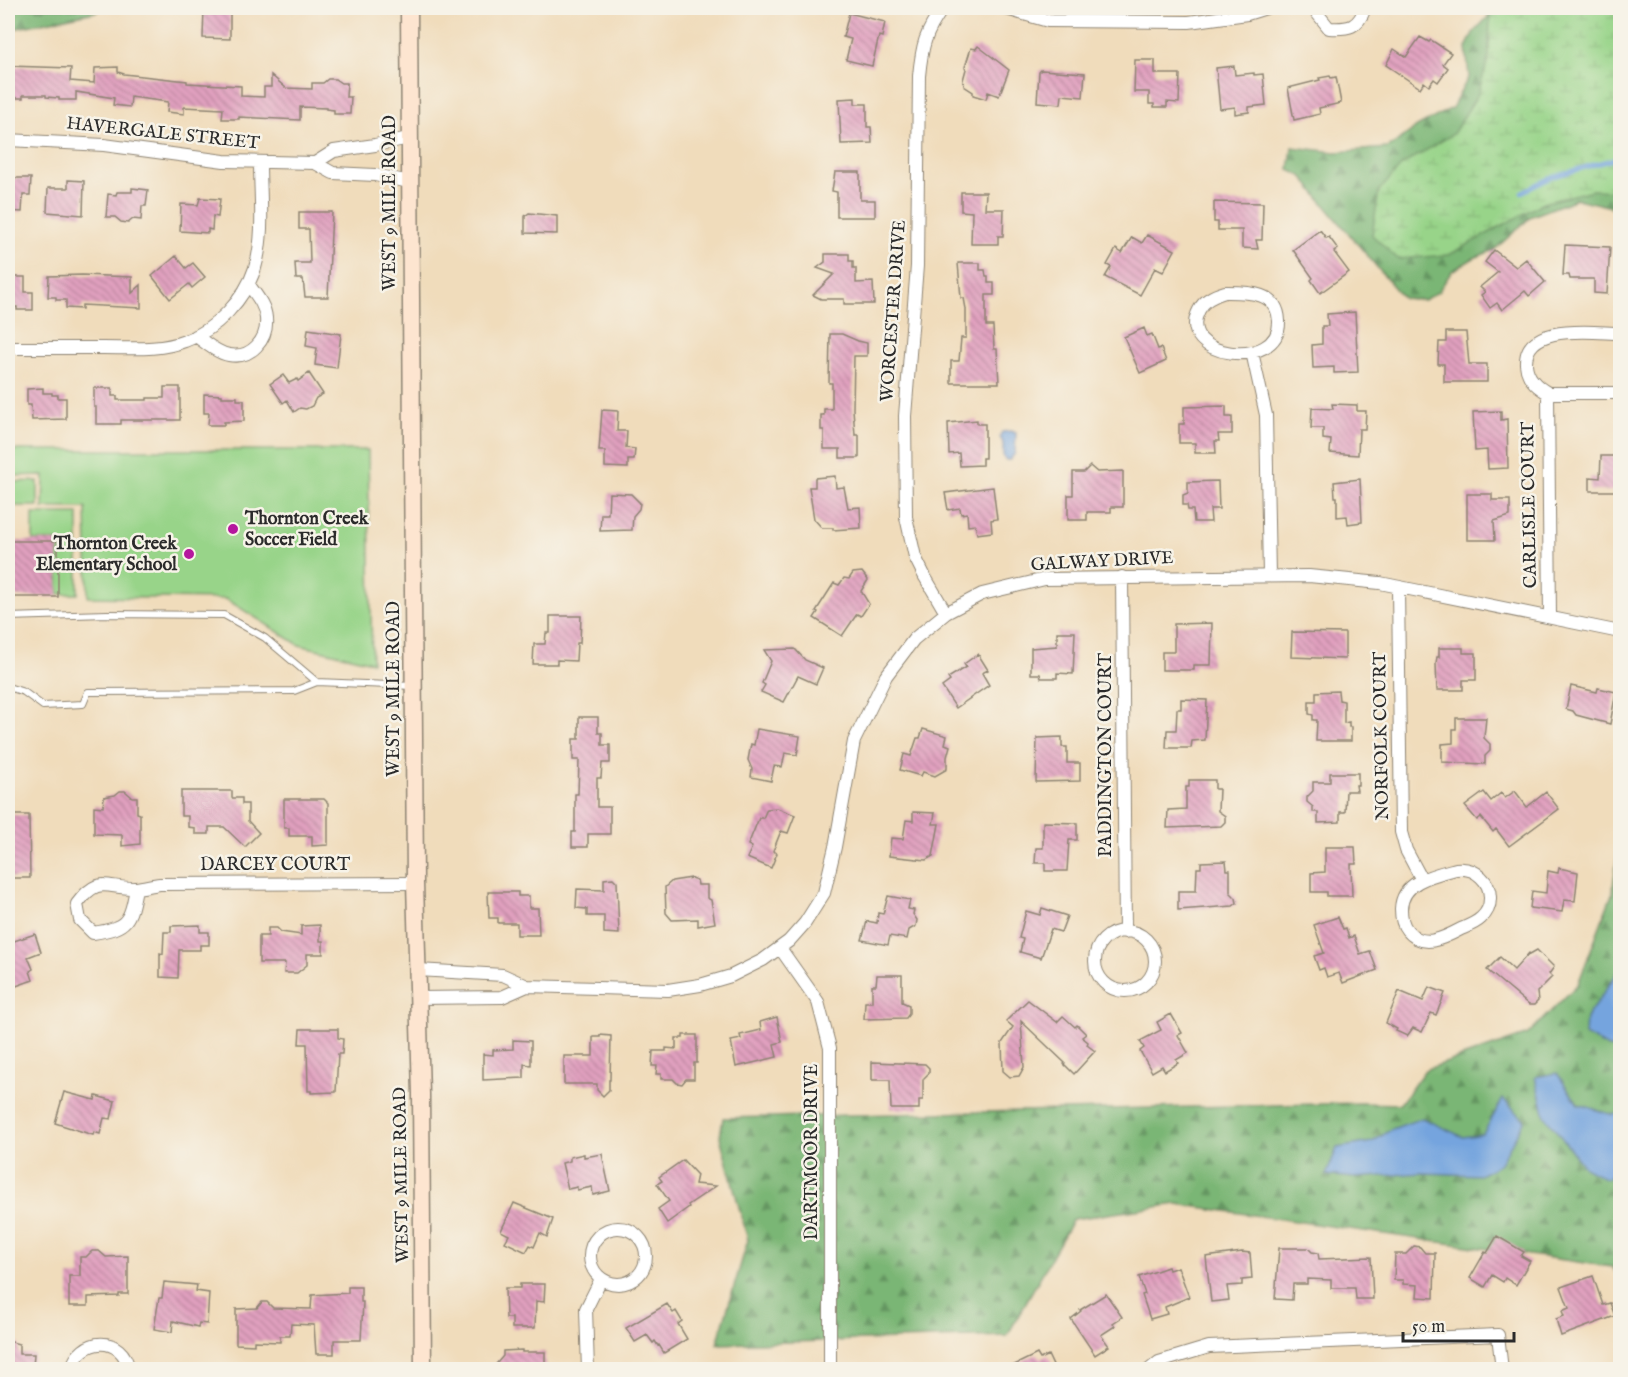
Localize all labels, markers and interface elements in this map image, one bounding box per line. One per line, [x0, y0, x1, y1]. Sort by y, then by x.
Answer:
street label: HAVERGALE STREET [65, 112, 261, 156]
street label: WEST 9 MILE ROAD [379, 115, 402, 291]
street label: WORCESTER DRIVE [876, 219, 912, 403]
street label: CARLISLE COURT [1517, 421, 1543, 589]
place label: Thornton Creek Soccer Field [244, 508, 370, 552]
marker: Thornton Creek Soccer Field [226, 522, 240, 536]
place label: Thornton Creek Elementary School [36, 533, 178, 577]
marker: Thornton Creek Elementary School [182, 547, 196, 561]
street label: GALWAY DRIVE [1030, 547, 1174, 577]
street label: WEST 9 MILE ROAD [383, 601, 406, 777]
street label: NORFOLK COURT [1369, 651, 1395, 821]
street label: PADDINGTON COURT [1095, 653, 1118, 857]
street label: DARCEY COURT [200, 854, 350, 877]
street label: DARTMOOR DRIVE [801, 1064, 824, 1240]
street label: WEST 9 MILE ROAD [389, 1087, 415, 1263]
scale bar [1403, 1305, 1514, 1343]
text: 50 m [1412, 1316, 1445, 1339]

